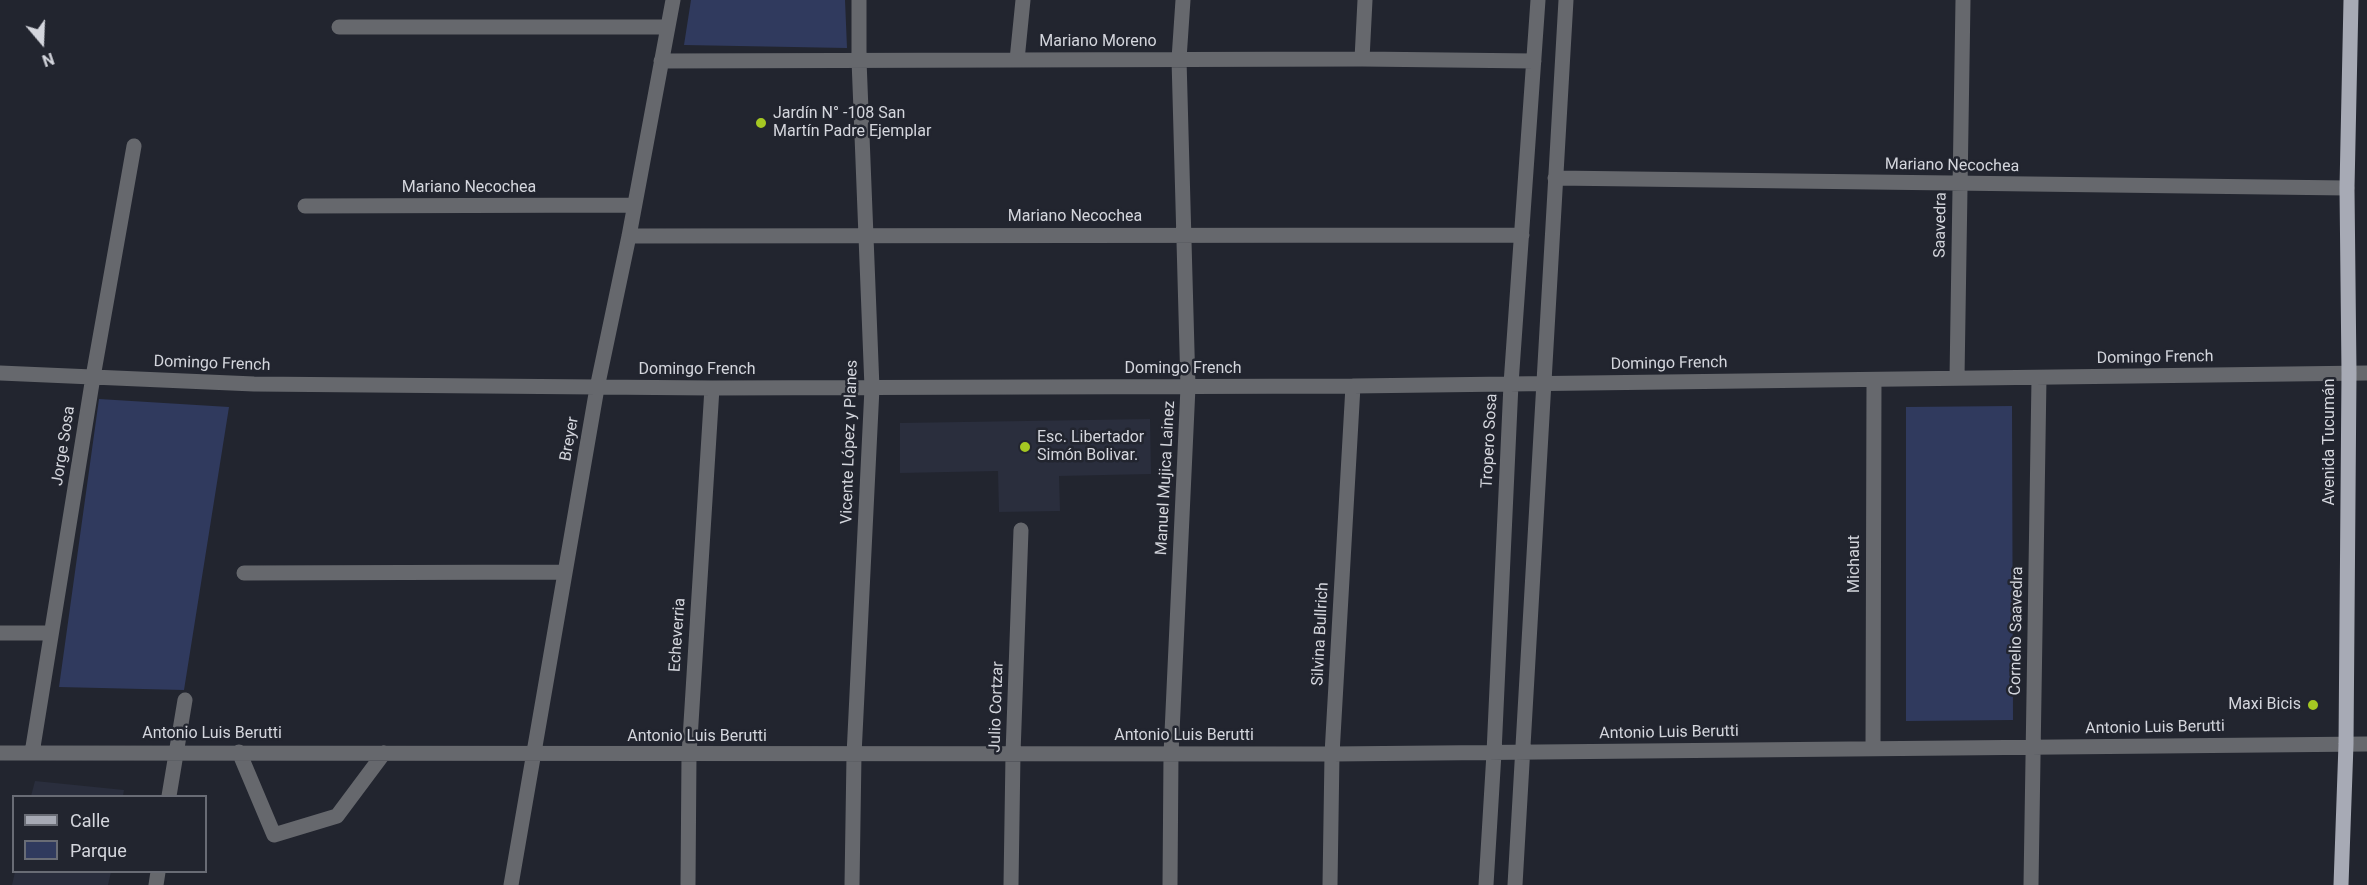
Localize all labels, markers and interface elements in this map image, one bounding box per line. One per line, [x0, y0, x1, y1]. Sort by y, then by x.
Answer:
north arrow [12, 12, 72, 72]
street label: Mariano Moreno [1039, 32, 1157, 52]
text: N [40, 49, 56, 70]
place label: Jardín N° -108 San Martín Padre Ejemplar [773, 104, 931, 142]
marker: Jardín N° -108 San Martín Padre Ejemplar [754, 116, 768, 130]
street label: Mariano Necochea [1885, 155, 2019, 177]
street label: Mariano Necochea [402, 178, 536, 198]
street label: Saavedra [1931, 192, 1951, 258]
street label: Mariano Necochea [1008, 207, 1142, 227]
street label: Domingo French [2096, 347, 2214, 369]
street label: Domingo French [153, 352, 271, 376]
street label: Domingo French [1610, 353, 1728, 375]
street label: Domingo French [1125, 359, 1241, 379]
street label: Domingo French [639, 360, 755, 380]
street label: Vicente López y Planes [838, 360, 862, 524]
street label: Avenida Tucumán [2320, 379, 2340, 505]
street label: Tropero Sosa [1478, 393, 1502, 489]
street label: Manuel Mujica Lainez [1152, 400, 1180, 556]
street label: Jorge Sosa [48, 405, 80, 487]
street label: Breyer [557, 415, 583, 463]
place label: Esc. Libertador Simón Bolivar. [1037, 428, 1144, 466]
marker: Esc. Libertador Simón Bolivar. [1018, 440, 1032, 454]
street label: Michaut [1845, 535, 1865, 593]
street label: Cornelio Saavedra [2006, 566, 2028, 696]
street label: Silvina Bullrich [1309, 582, 1333, 686]
street label: Echeverria [666, 597, 690, 673]
street label: Julio Cortzar [986, 661, 1008, 753]
place label: Maxi Bicis [2228, 695, 2301, 715]
marker: Maxi Bicis [2306, 698, 2320, 712]
street label: Antonio Luis Berutti [2085, 717, 2225, 739]
street label: Antonio Luis Berutti [1599, 722, 1739, 744]
street label: Antonio Luis Berutti [142, 724, 282, 744]
street label: Antonio Luis Berutti [1114, 726, 1254, 746]
street label: Antonio Luis Berutti [627, 727, 767, 747]
legend [12, 795, 207, 873]
text: Calle [70, 810, 110, 831]
text: Parque [70, 840, 127, 861]

